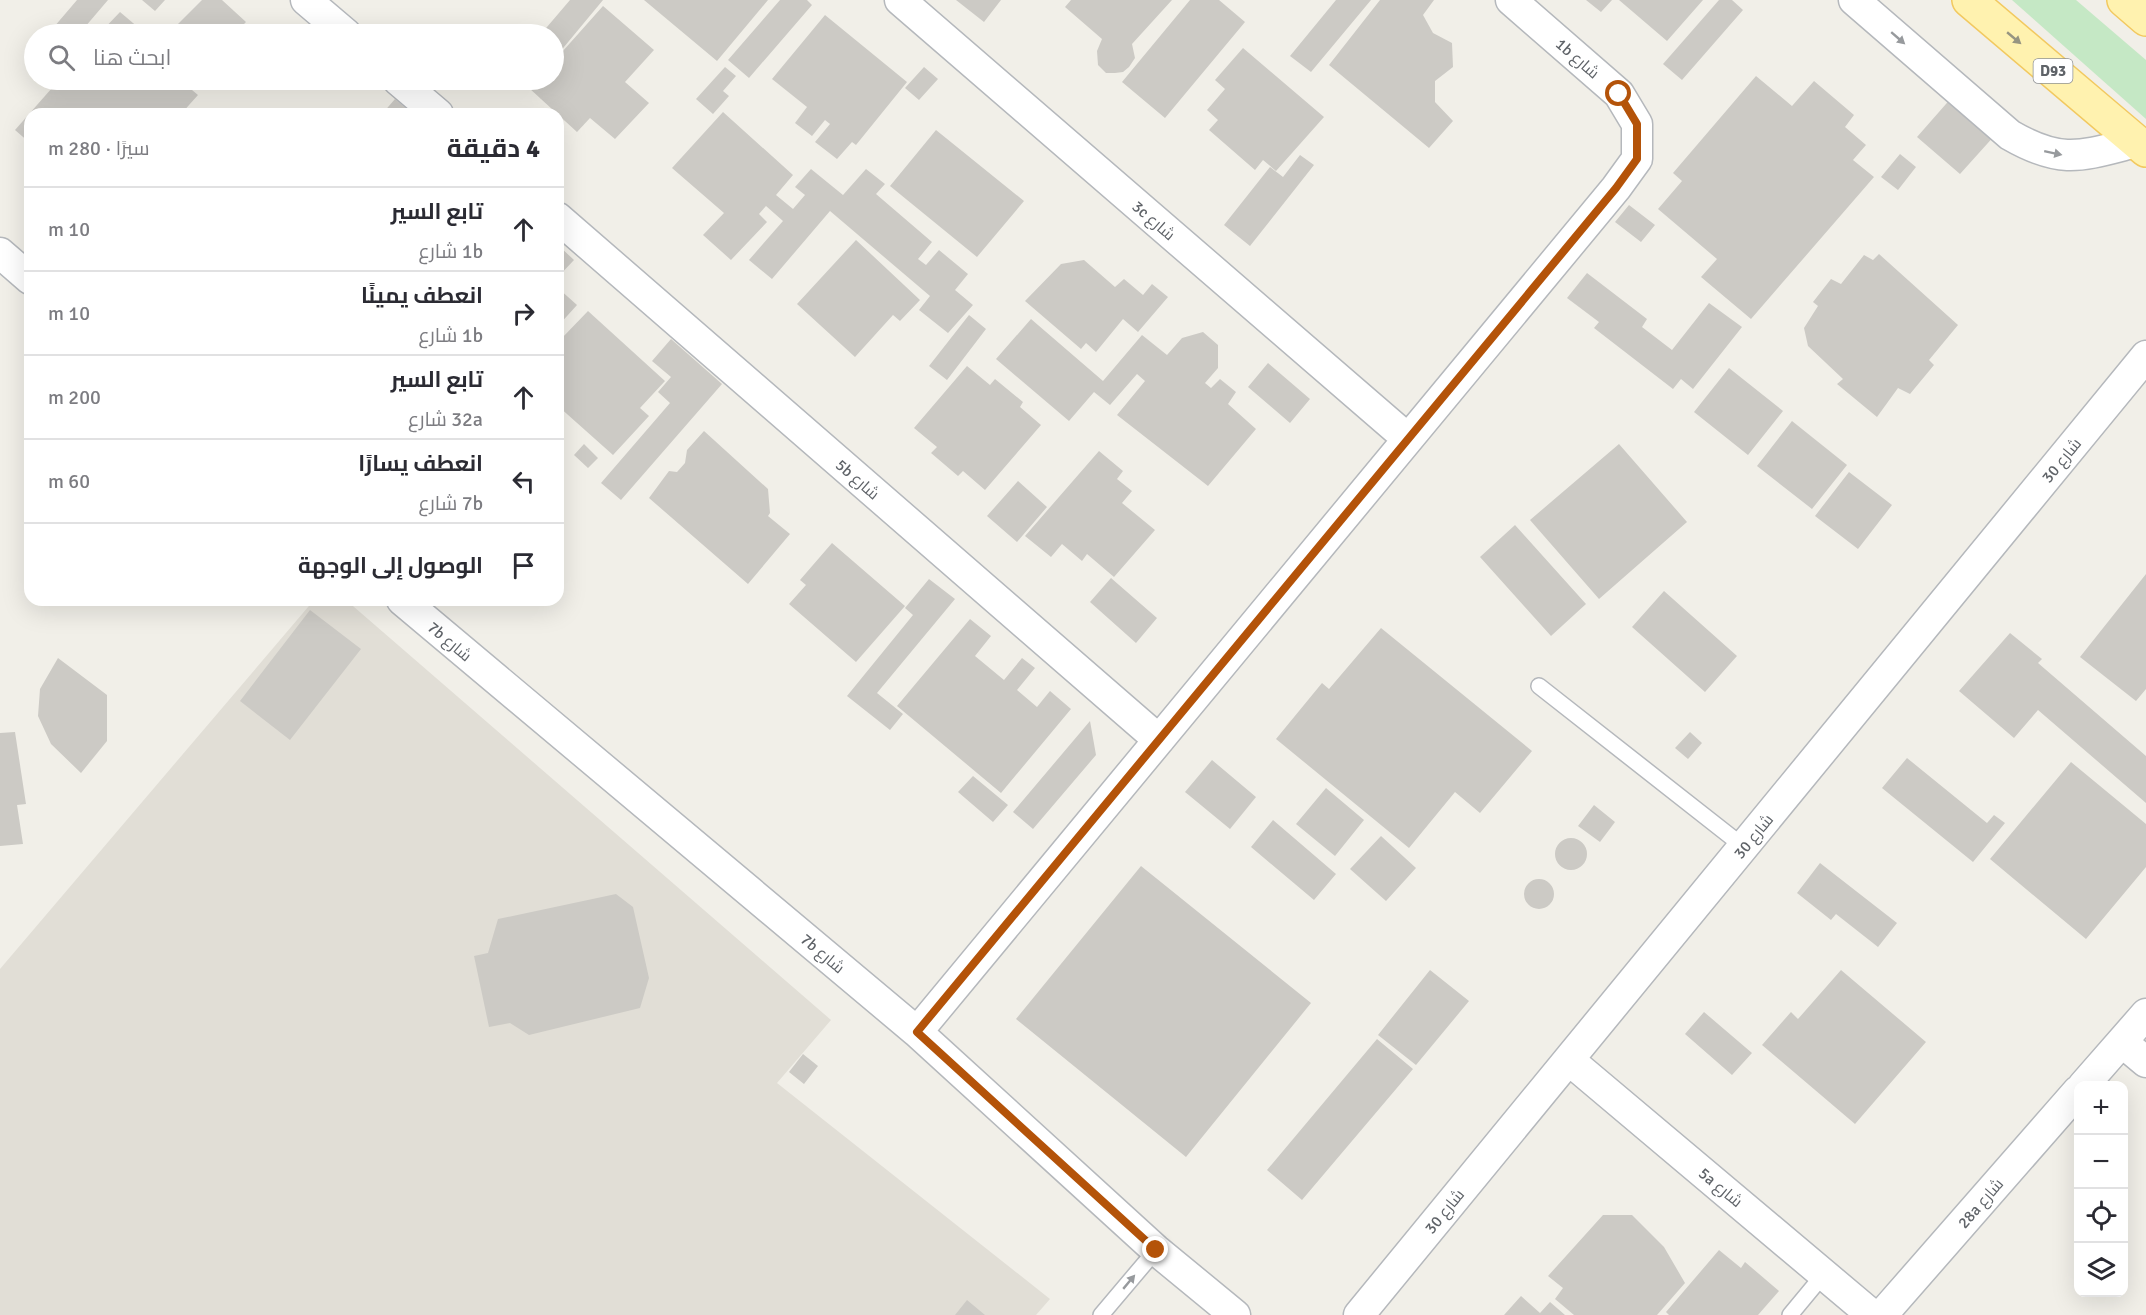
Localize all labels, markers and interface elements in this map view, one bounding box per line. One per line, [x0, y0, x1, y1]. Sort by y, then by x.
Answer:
search box [24, 24, 564, 90]
one-way arrow [1890, 31, 1905, 44]
one-way arrow [2006, 31, 2021, 44]
street label: 1b شارع [1551, 34, 1603, 84]
icon: search [45, 41, 78, 74]
text: ابحث هنا [93, 44, 171, 71]
road number: D93 [2034, 59, 2072, 83]
route start [1605, 80, 1631, 106]
text: 4 دقيقة [447, 133, 540, 165]
text: سيرًا · 280 m [48, 136, 149, 161]
one-way arrow [2044, 149, 2063, 158]
street label: 3c شارع [1127, 197, 1179, 246]
text: تابع السير [391, 198, 483, 225]
icon: ahead [507, 213, 540, 246]
text: 10 m [48, 217, 90, 242]
text: 1b شارع [419, 239, 483, 264]
text: انعطف يمينًا [361, 282, 483, 309]
icon: right [507, 297, 540, 330]
text: 10 m [48, 301, 90, 326]
text: 1b شارع [419, 323, 483, 348]
text: تابع السير [391, 366, 483, 393]
icon: ahead [507, 381, 540, 414]
text: 200 m [48, 385, 101, 410]
text: 32a شارع [408, 407, 483, 432]
street label: شارع 30 [2038, 434, 2087, 488]
text: انعطف يسارًا [358, 450, 483, 477]
street label: 5b شارع [831, 455, 883, 505]
icon: left [507, 465, 540, 498]
text: 60 m [48, 469, 90, 494]
text: 7b شارع [419, 491, 483, 516]
icon: arrive [507, 549, 540, 582]
text: الوصول إلى الوجهة [298, 552, 483, 579]
street label: 7b شارع [423, 618, 476, 667]
street label: شارع 30 [1730, 810, 1779, 864]
street label: 7b شارع [796, 930, 849, 979]
map controls [2074, 1081, 2128, 1297]
button: + [2074, 1081, 2128, 1135]
button: − [2074, 1135, 2128, 1189]
street label: 5a شارع [1694, 1164, 1746, 1213]
street label: 28a شارع [1954, 1174, 2009, 1233]
street label: شارع 30 [1421, 1185, 1470, 1239]
button: locate [2074, 1189, 2128, 1243]
route end [1142, 1236, 1168, 1262]
button: layers [2074, 1243, 2128, 1297]
one-way arrow [1122, 1275, 1135, 1290]

